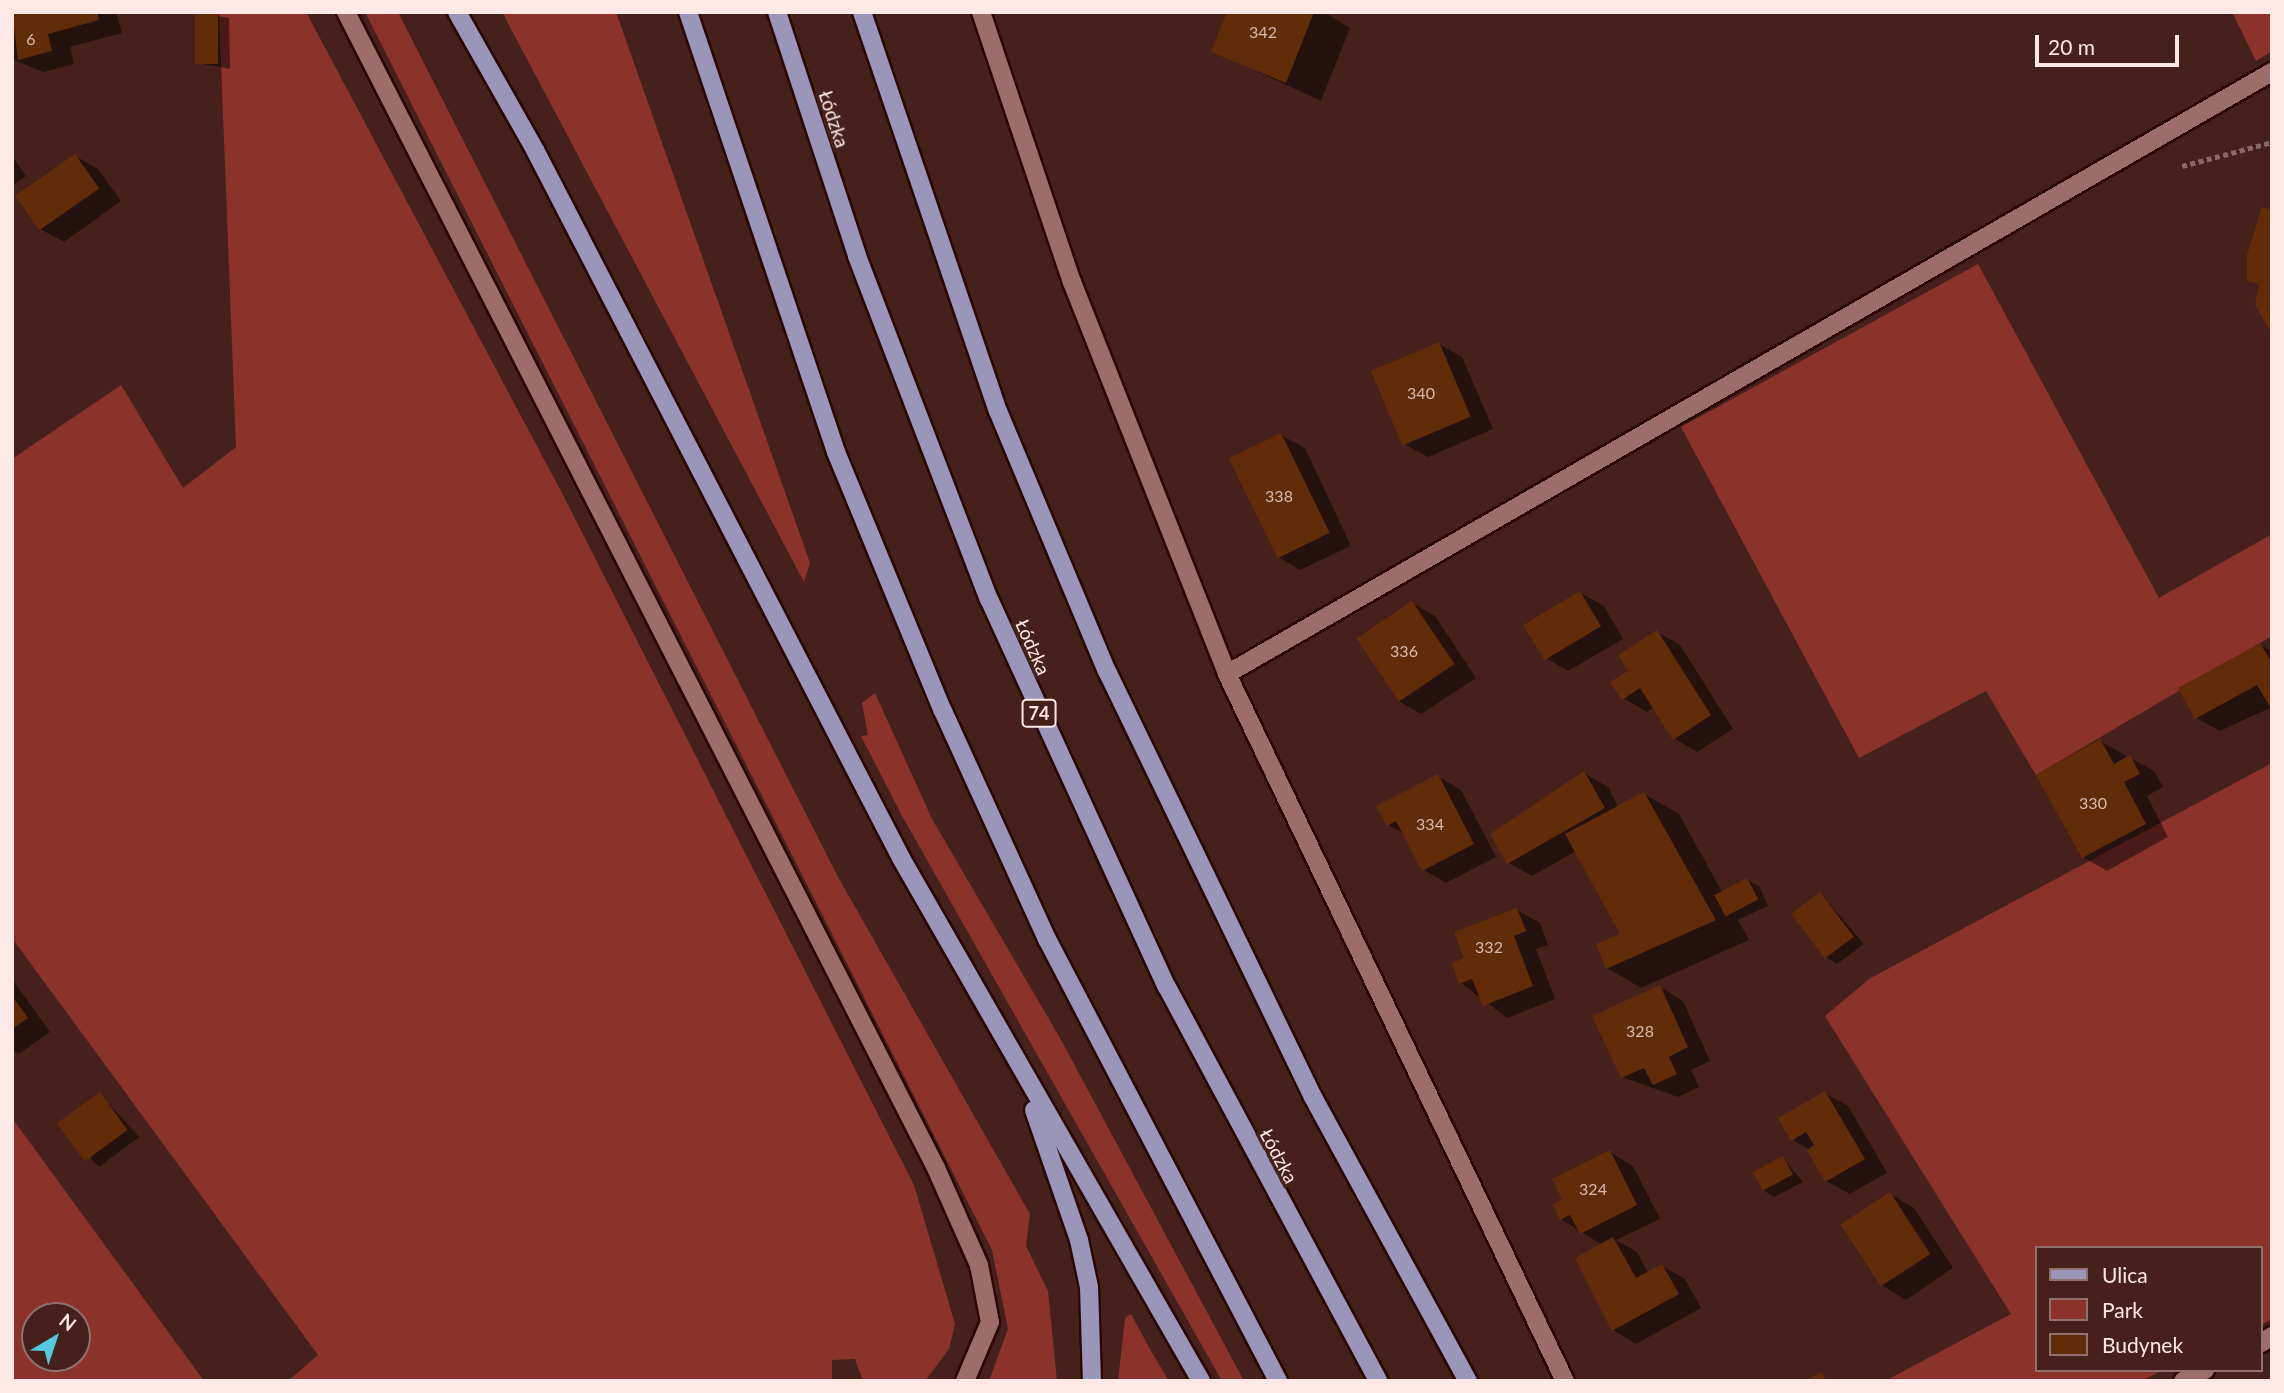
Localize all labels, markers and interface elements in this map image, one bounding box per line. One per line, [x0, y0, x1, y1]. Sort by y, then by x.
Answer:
scale bar [2039, 21, 2182, 65]
house number: 342 [1249, 22, 1277, 42]
house number: 6 [26, 29, 36, 49]
text: 20 m [2048, 34, 2095, 59]
street label: Łódzka [814, 88, 854, 150]
house number: 340 [1407, 383, 1435, 403]
house number: 338 [1265, 486, 1293, 506]
street label: Łódzka [1011, 616, 1055, 678]
house number: 336 [1390, 641, 1418, 661]
road number: 74 [1021, 698, 1056, 728]
house number: 330 [2079, 793, 2107, 813]
house number: 334 [1416, 814, 1444, 834]
house number: 332 [1475, 937, 1503, 957]
house number: 328 [1626, 1021, 1654, 1041]
street label: Łódzka [1255, 1125, 1303, 1187]
house number: 324 [1579, 1179, 1607, 1199]
legend [2036, 1246, 2263, 1372]
text: Ulica [2102, 1262, 2148, 1287]
text: Park [2102, 1297, 2143, 1322]
north arrow [21, 1302, 91, 1372]
text: N [55, 1308, 81, 1335]
text: Budynek [2102, 1332, 2183, 1357]

